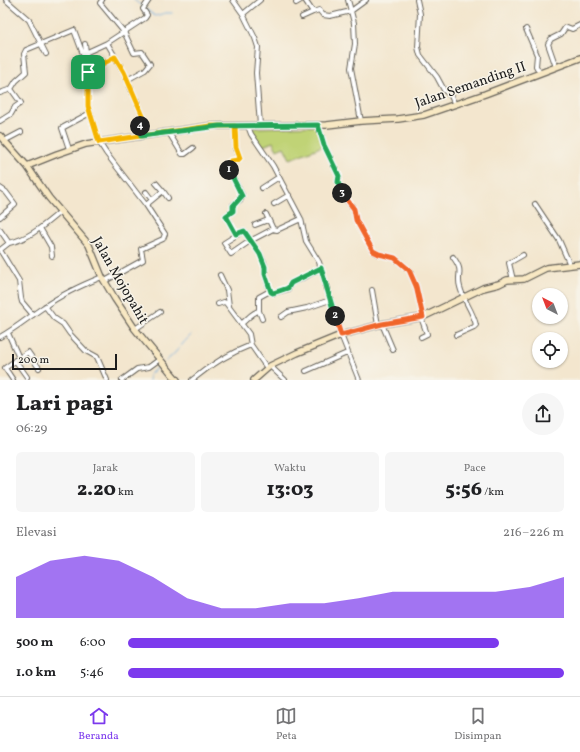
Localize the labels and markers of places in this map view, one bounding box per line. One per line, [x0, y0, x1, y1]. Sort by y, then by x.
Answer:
pin [71, 55, 105, 89]
pin: 4 [130, 116, 150, 136]
pin: 1 [219, 160, 239, 180]
pin: 3 [332, 183, 352, 203]
pin: 2 [325, 306, 345, 326]

